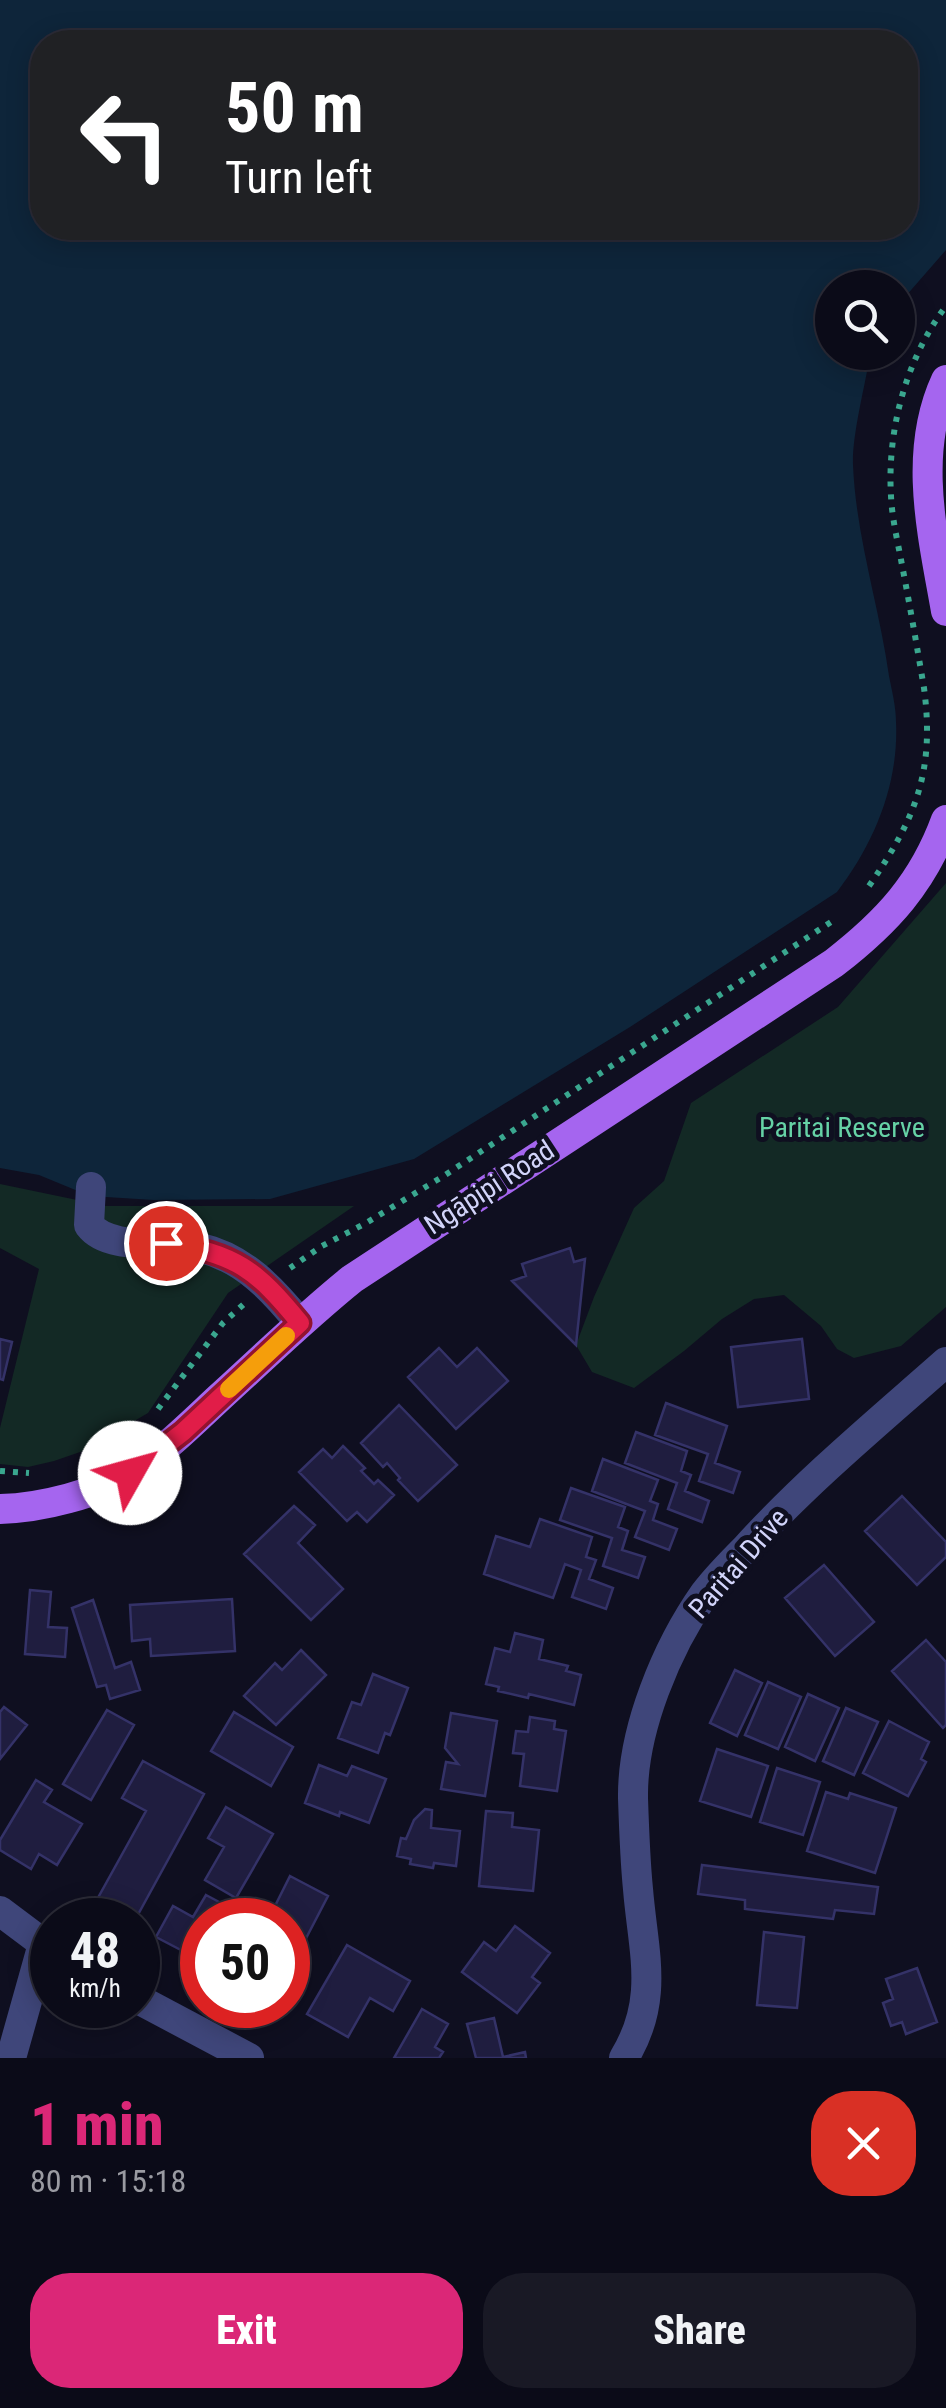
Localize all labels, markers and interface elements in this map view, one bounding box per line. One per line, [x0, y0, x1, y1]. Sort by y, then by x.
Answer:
text: 50 m [225, 67, 364, 149]
icon: left [60, 70, 190, 200]
text: Turn left [225, 151, 373, 204]
map controls [815, 270, 915, 370]
button: search [815, 270, 915, 370]
park label: Paritai Reserve [759, 1111, 925, 1144]
street label: Ngāpipi Road [418, 1133, 560, 1241]
pin [124, 1201, 209, 1286]
icon: arrive [139, 1216, 194, 1271]
position arrow [78, 1421, 182, 1525]
street label: Paritai Drive [682, 1502, 795, 1625]
speed limit sign: 50 [180, 1898, 310, 2028]
text: 48 [70, 1922, 120, 1980]
text: km/h [69, 1974, 121, 2003]
text: 1 min [30, 2089, 164, 2160]
button: close [811, 2091, 916, 2196]
text: 80 m · 15:18 [30, 2162, 186, 2200]
button: Exit [30, 2273, 463, 2388]
button: Share [483, 2273, 916, 2388]

